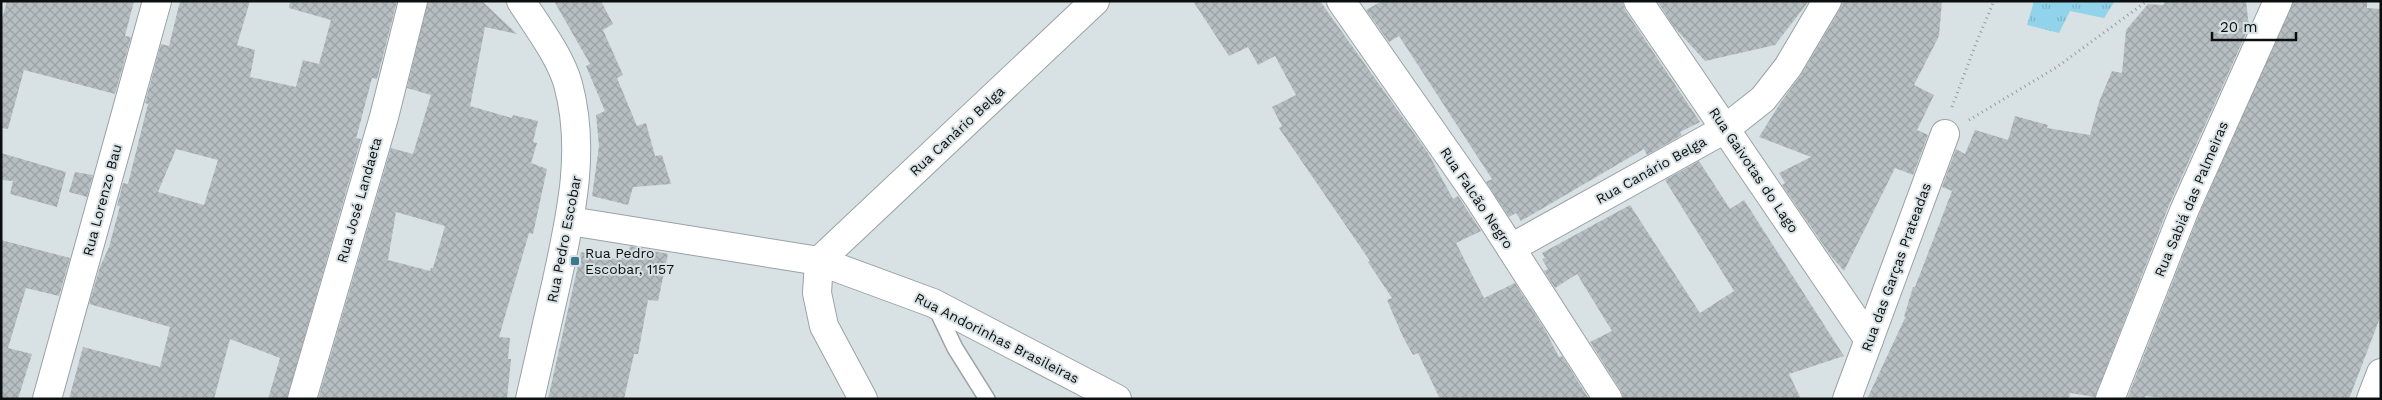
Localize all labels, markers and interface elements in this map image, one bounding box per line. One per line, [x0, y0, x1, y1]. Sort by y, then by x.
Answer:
scale bar [2212, 10, 2296, 42]
text: 20 m [2220, 18, 2258, 36]
street label: Rua Canário Belga [906, 83, 1008, 179]
street label: Rua Gaivotas do Lago [1706, 104, 1802, 236]
street label: Rua Sabiá das Palmeiras [2151, 119, 2231, 279]
street label: Rua Canário Belga [1593, 133, 1709, 207]
street label: Rua José Landaeta [333, 135, 385, 264]
street label: Rua Lorenzo Bau [79, 142, 125, 258]
street label: Rua Falcão Negro [1437, 144, 1517, 252]
street label: Rua Pedro Escobar [544, 174, 584, 304]
street label: Rua das Garças Prateadas [1858, 181, 1934, 353]
place label: Rua Pedro Escobar, 1157 [585, 245, 674, 277]
marker: Rua Pedro Escobar, 1157 [569, 255, 581, 267]
street label: Rua Andorinhas Brasileiras [912, 290, 1082, 386]

